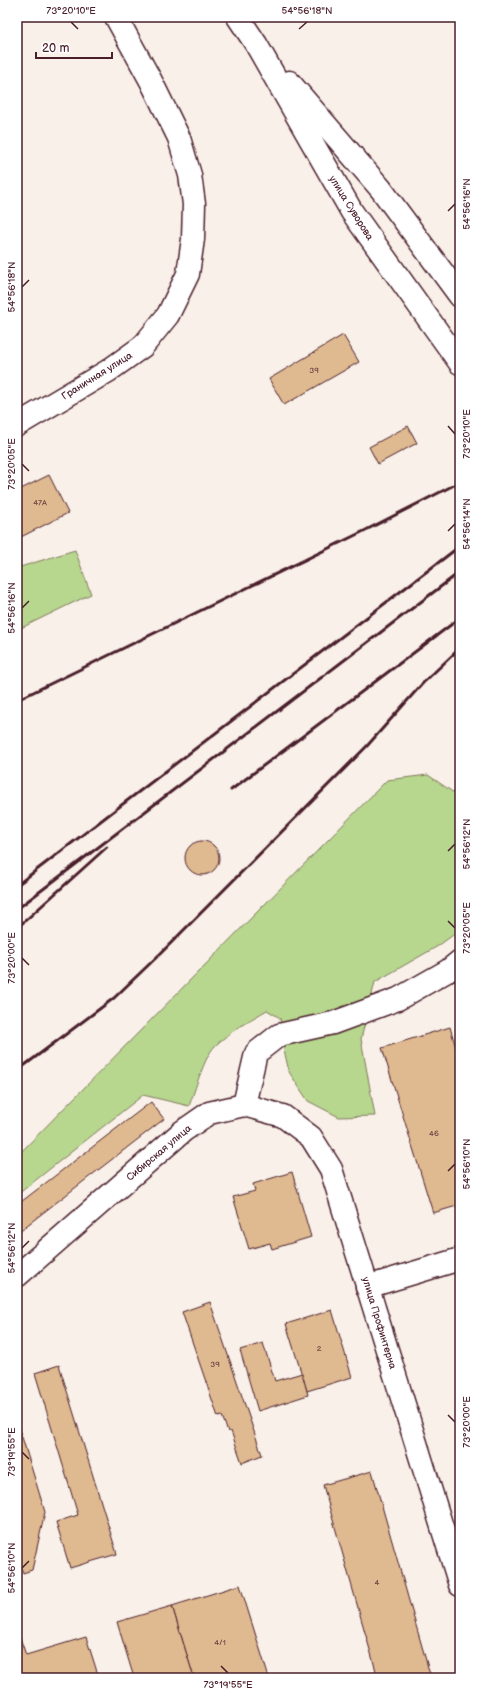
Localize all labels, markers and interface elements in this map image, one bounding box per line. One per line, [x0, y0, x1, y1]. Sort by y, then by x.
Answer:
text: 73°20'10"E [46, 5, 96, 17]
text: 54°56'18"N [281, 5, 333, 17]
scale bar [36, 34, 112, 60]
text: 20 m [42, 41, 69, 56]
street label: улица Суворова [326, 173, 376, 243]
text: 54°56'16"N [461, 178, 473, 230]
text: 54°56'18"N [6, 261, 18, 313]
street label: Граничная улица [59, 349, 135, 403]
house number: 39 [309, 366, 319, 375]
text: 73°20'10"E [461, 409, 473, 459]
text: 73°20'05"E [6, 438, 18, 490]
house number: 47А [33, 498, 47, 507]
text: 54°56'14"N [461, 498, 473, 550]
text: 54°56'16"N [6, 582, 18, 634]
text: 54°56'12"N [461, 818, 473, 870]
text: 73°20'05"E [461, 902, 473, 954]
text: 73°20'00"E [6, 932, 18, 984]
street label: Сибирская улица [124, 1122, 194, 1184]
house number: 46 [429, 1129, 439, 1138]
text: 54°56'10"N [461, 1138, 473, 1190]
text: 54°56'12"N [6, 1222, 18, 1274]
street label: улица Профинтерна [359, 1275, 399, 1371]
house number: 2 [317, 1344, 322, 1353]
house number: 39 [210, 1360, 220, 1369]
text: 73°20'00"E [461, 1396, 473, 1448]
text: 73°19'55"E [6, 1427, 18, 1477]
text: 54°56'10"N [6, 1542, 18, 1594]
house number: 4 [375, 1578, 380, 1587]
house number: 4/1 [214, 1638, 226, 1647]
text: 73°19'55"E [203, 1679, 253, 1691]

